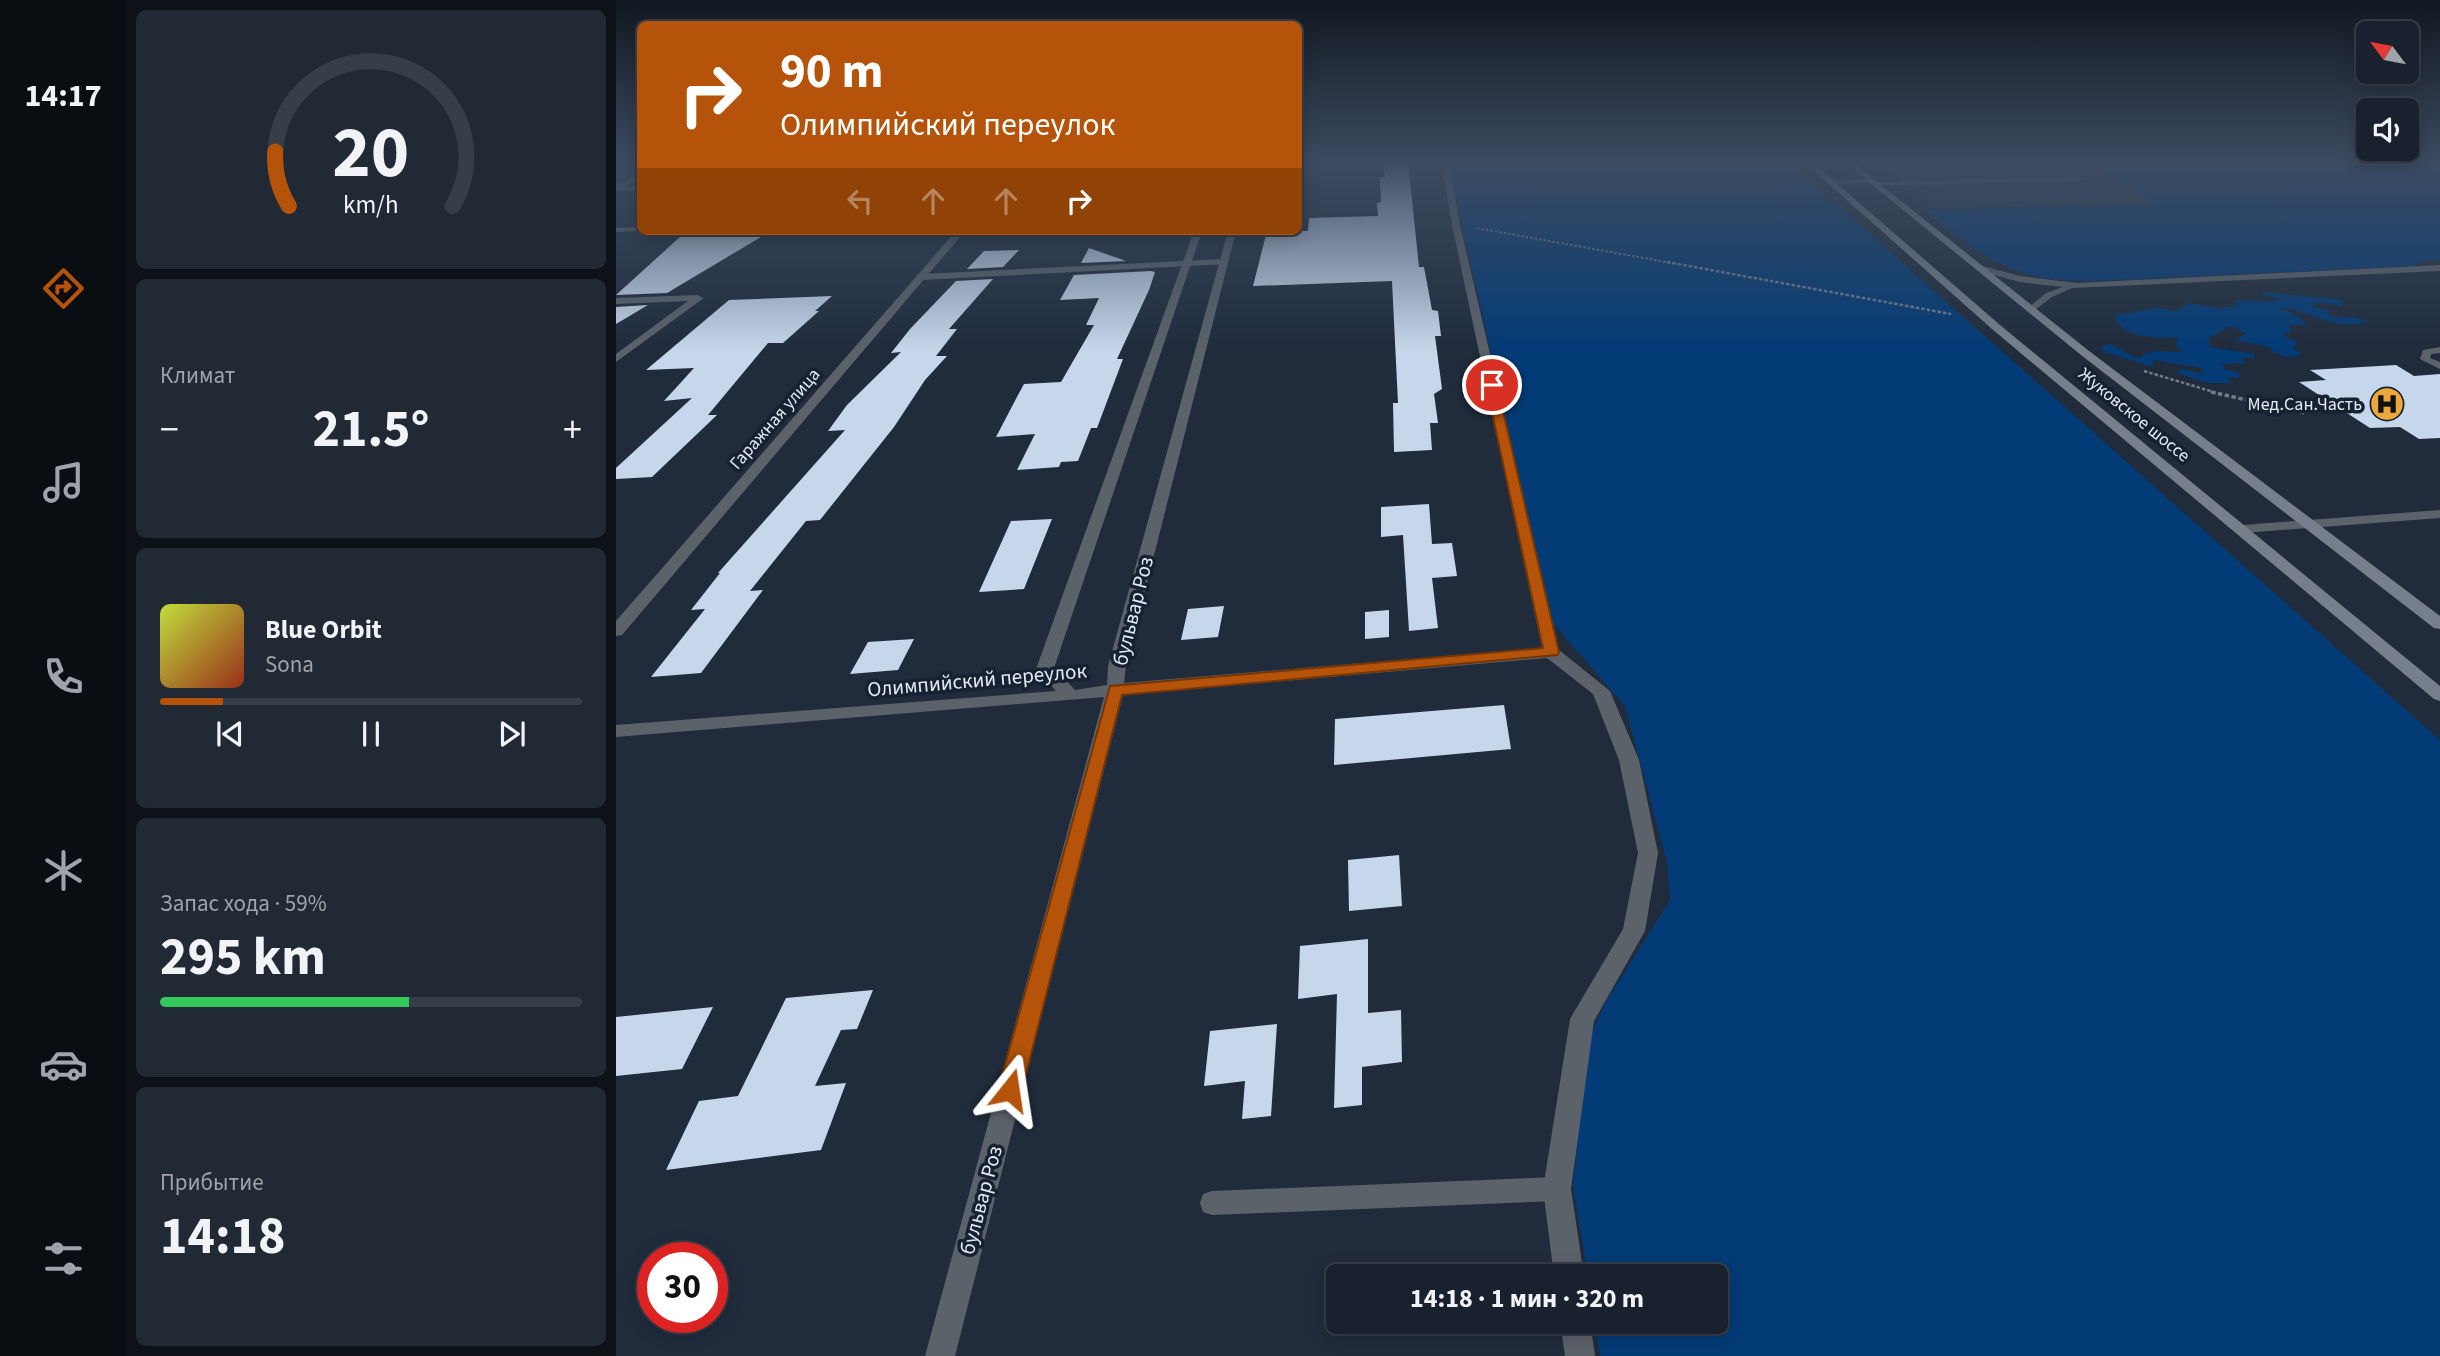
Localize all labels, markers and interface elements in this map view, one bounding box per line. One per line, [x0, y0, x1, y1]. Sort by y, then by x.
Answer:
north arrow [2356, 21, 2418, 84]
map controls [2356, 21, 2419, 161]
text: 90 m [780, 37, 884, 107]
icon: right [665, 49, 756, 140]
text: 14:17 [24, 73, 102, 119]
button: sound [2356, 98, 2419, 161]
text: 20 [333, 101, 409, 205]
text: Олимпийский переулок [780, 102, 1115, 148]
icon: left [841, 182, 879, 220]
icon: ahead [914, 182, 952, 220]
icon: ahead [987, 182, 1025, 220]
icon: right [1060, 182, 1098, 220]
text: km/h [343, 186, 399, 222]
icon: directions [39, 264, 88, 313]
pin [1462, 355, 1522, 415]
text: Климат [160, 359, 235, 392]
street label: Жуковское шоссе [2073, 362, 2195, 468]
street label: Гаражная улица [724, 363, 826, 475]
icon: arrive [1473, 366, 1511, 404]
hospital icon: Мед.Сан.Часть [2368, 385, 2406, 423]
place label: Мед.Сан.Часть [2248, 392, 2362, 417]
text: 21.5° [313, 393, 429, 467]
text: − [160, 403, 179, 457]
text: + [563, 403, 582, 457]
icon: music [39, 458, 88, 507]
street label: бульвар Роз [1105, 553, 1161, 669]
text: Blue Orbit [265, 611, 382, 648]
text: Sona [265, 648, 314, 681]
icon: phone [39, 652, 88, 701]
street label: Олимпийский переулок [866, 655, 1089, 705]
icon: previous [211, 715, 249, 753]
icon: pause [352, 715, 390, 753]
icon: next [493, 715, 531, 753]
icon: climate [39, 846, 88, 895]
text: Запас хода · 59% [160, 887, 327, 920]
text: 295 km [160, 921, 326, 995]
icon: car [39, 1040, 88, 1089]
position arrow [973, 1053, 1047, 1127]
street label: бульвар Роз [952, 1142, 1010, 1258]
text: Прибытие [160, 1166, 264, 1199]
text: 14:18 [160, 1200, 285, 1274]
icon: filters [39, 1234, 88, 1283]
speed limit sign: 30 [637, 1242, 728, 1333]
text: 14:18 · 1 мин · 320 m [1410, 1280, 1644, 1317]

